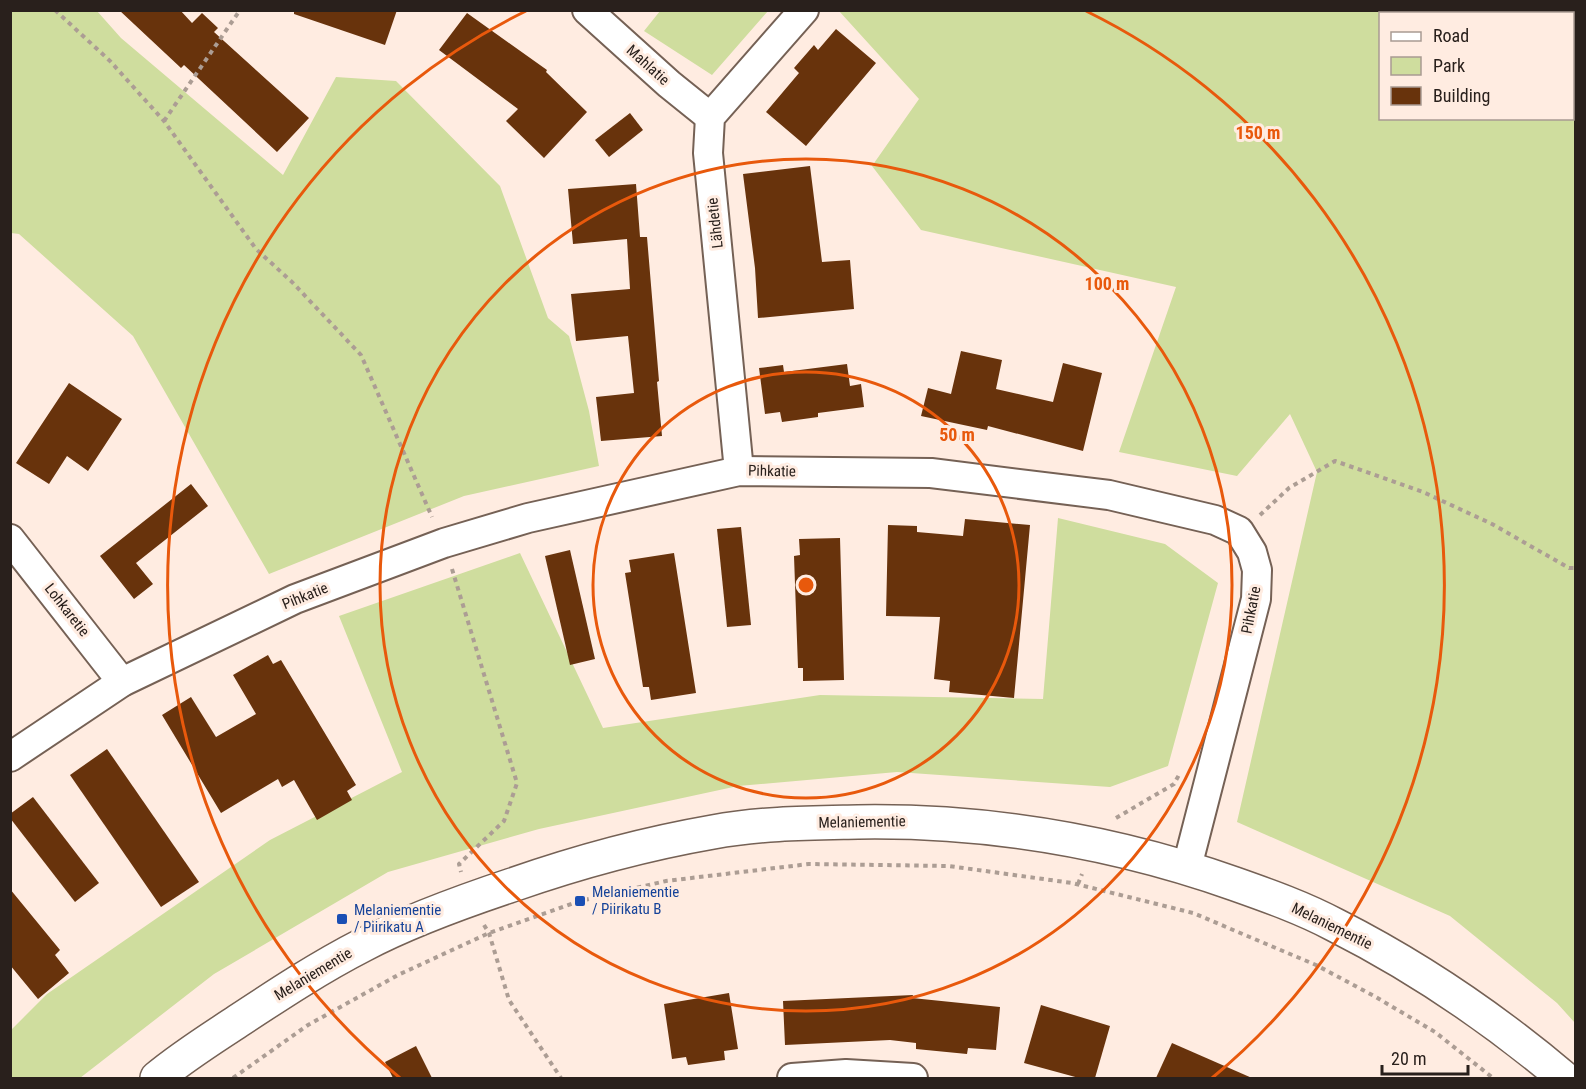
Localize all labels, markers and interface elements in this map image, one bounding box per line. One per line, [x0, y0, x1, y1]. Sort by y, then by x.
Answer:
legend [1379, 12, 1574, 120]
text: Road [1433, 25, 1469, 46]
street label: Mahlatie [623, 41, 673, 89]
text: Park [1433, 55, 1465, 76]
text: Building [1433, 85, 1490, 106]
text: 150 m [1236, 122, 1280, 143]
street label: Lähdetie [703, 197, 727, 249]
text: 100 m [1085, 273, 1129, 294]
text: 50 m [939, 424, 975, 445]
street label: Pihkatie [748, 462, 796, 480]
centre of rings [796, 575, 816, 595]
street label: Pihkatie [279, 579, 331, 613]
street label: Lohkaretie [41, 580, 93, 640]
street label: Pihkatie [1238, 585, 1264, 635]
street label: Melaniementie [818, 812, 906, 832]
place label: Melaniementie / Piirikatu B [592, 883, 679, 918]
marker: Melaniementie / Piirikatu B [573, 894, 587, 908]
street label: Melaniementie [1289, 899, 1375, 953]
place label: Melaniementie / Piirikatu A [354, 901, 441, 936]
marker: Melaniementie / Piirikatu A [335, 912, 349, 926]
street label: Melaniementie [271, 944, 355, 1004]
scale bar [1382, 1038, 1468, 1076]
text: 20 m [1391, 1048, 1426, 1069]

